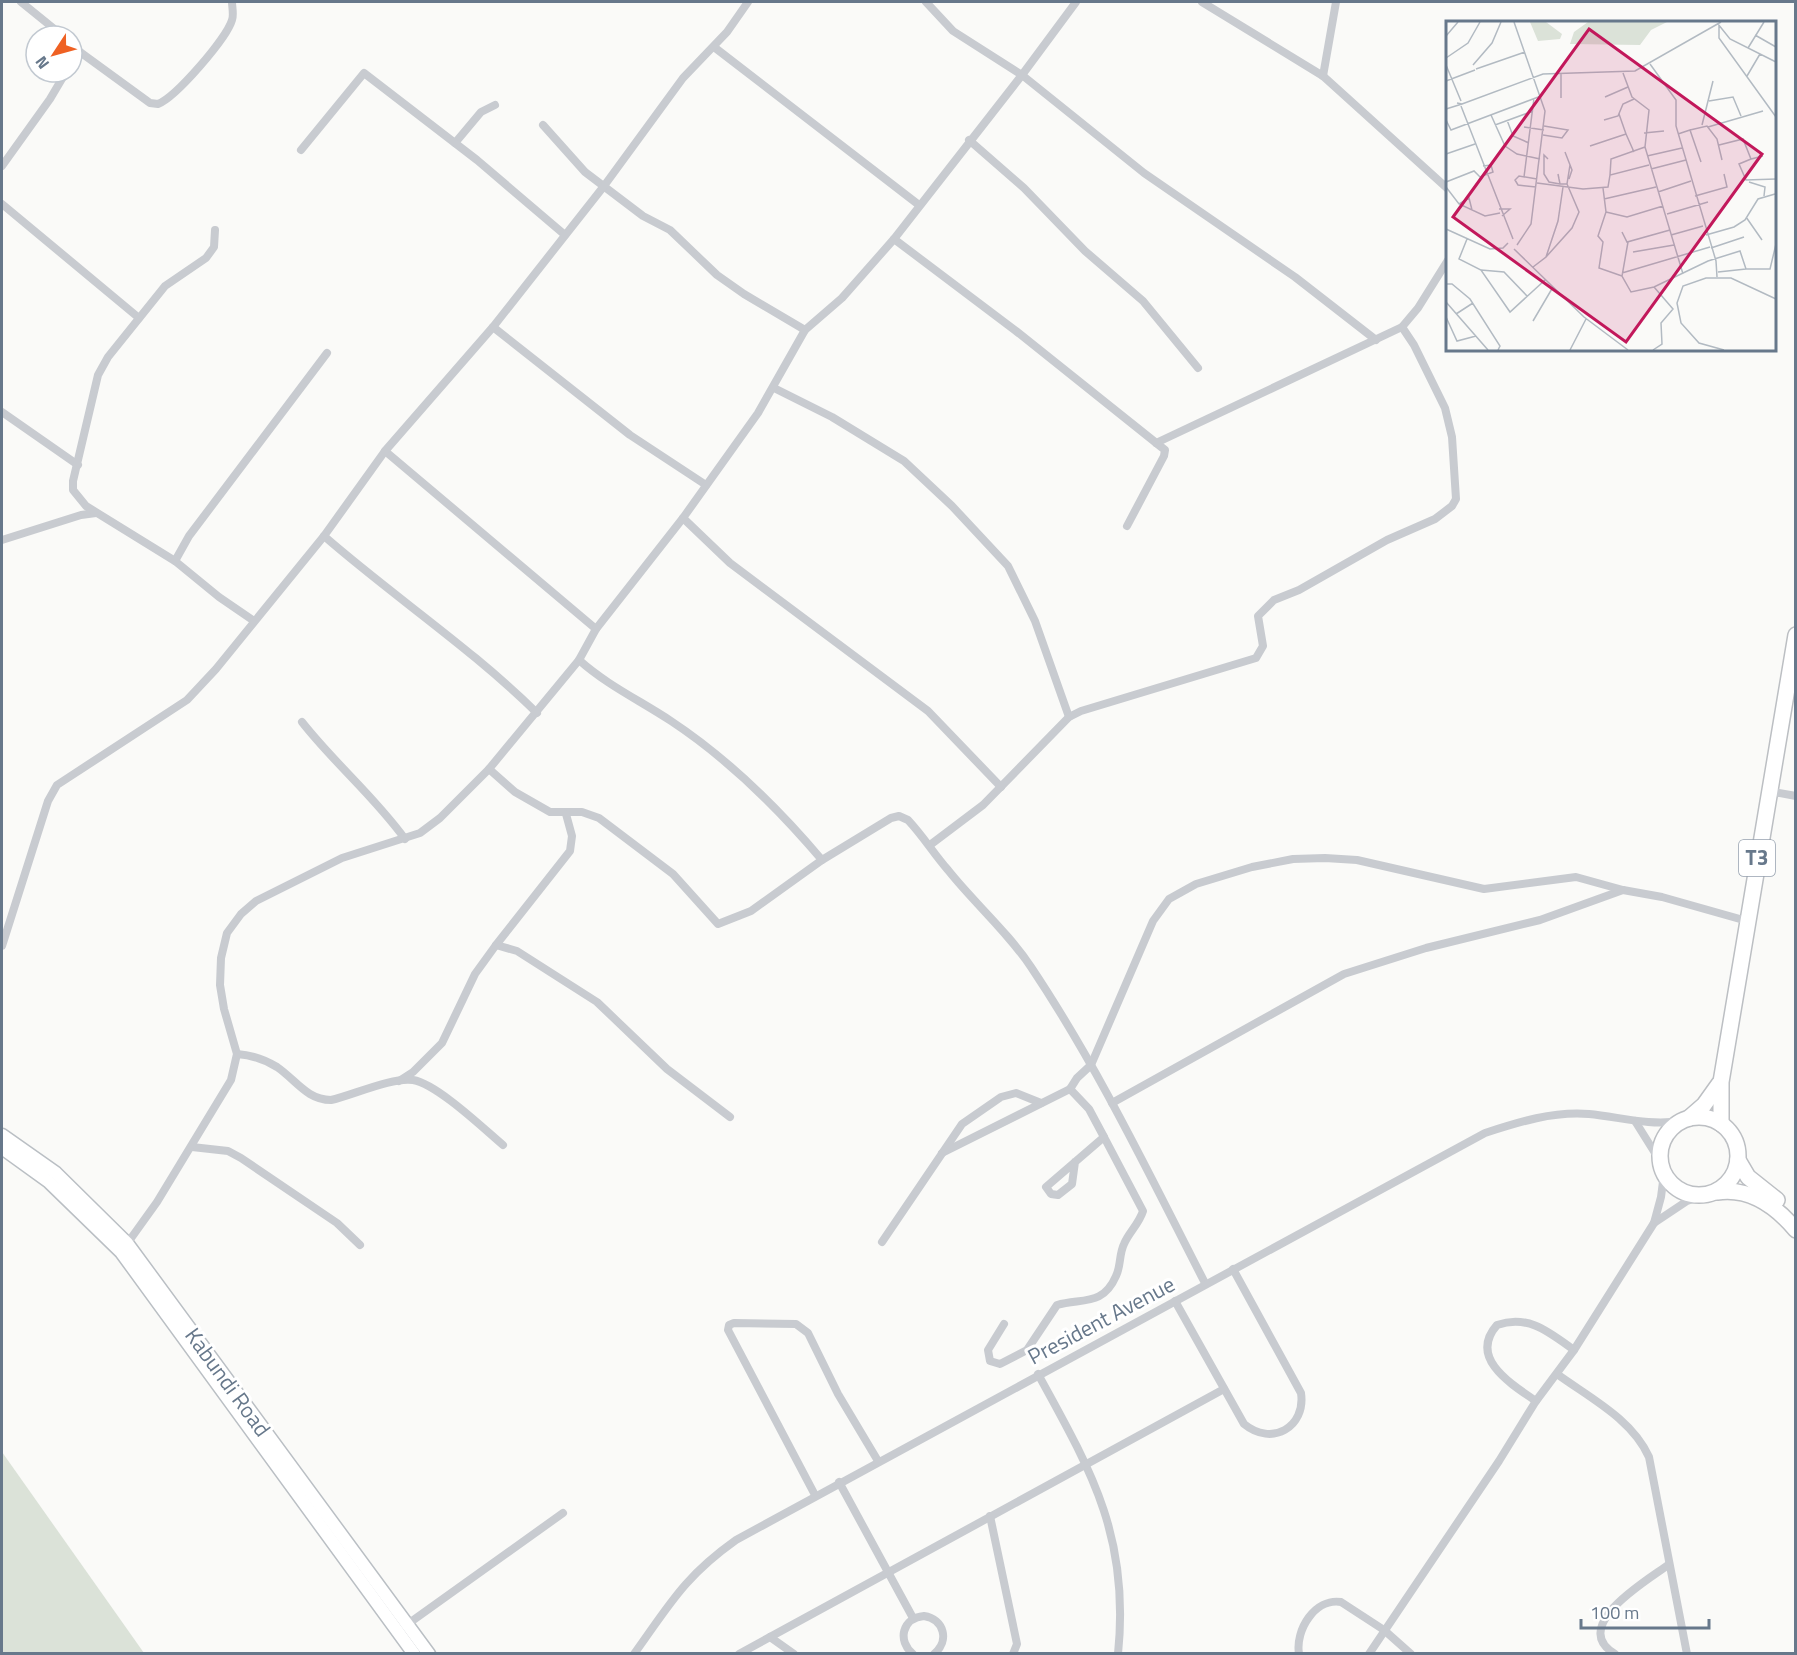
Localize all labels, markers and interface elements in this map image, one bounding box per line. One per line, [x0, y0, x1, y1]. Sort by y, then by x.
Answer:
inset map [1446, 21, 1776, 351]
north arrow [24, 24, 84, 84]
text: N [29, 51, 55, 74]
road number: T3 [1739, 840, 1775, 876]
street label: President Avenue [1021, 1267, 1181, 1373]
street label: Kabundi Road [177, 1320, 279, 1444]
scale bar [1581, 1592, 1708, 1630]
text: 100 m [1590, 1599, 1639, 1626]

